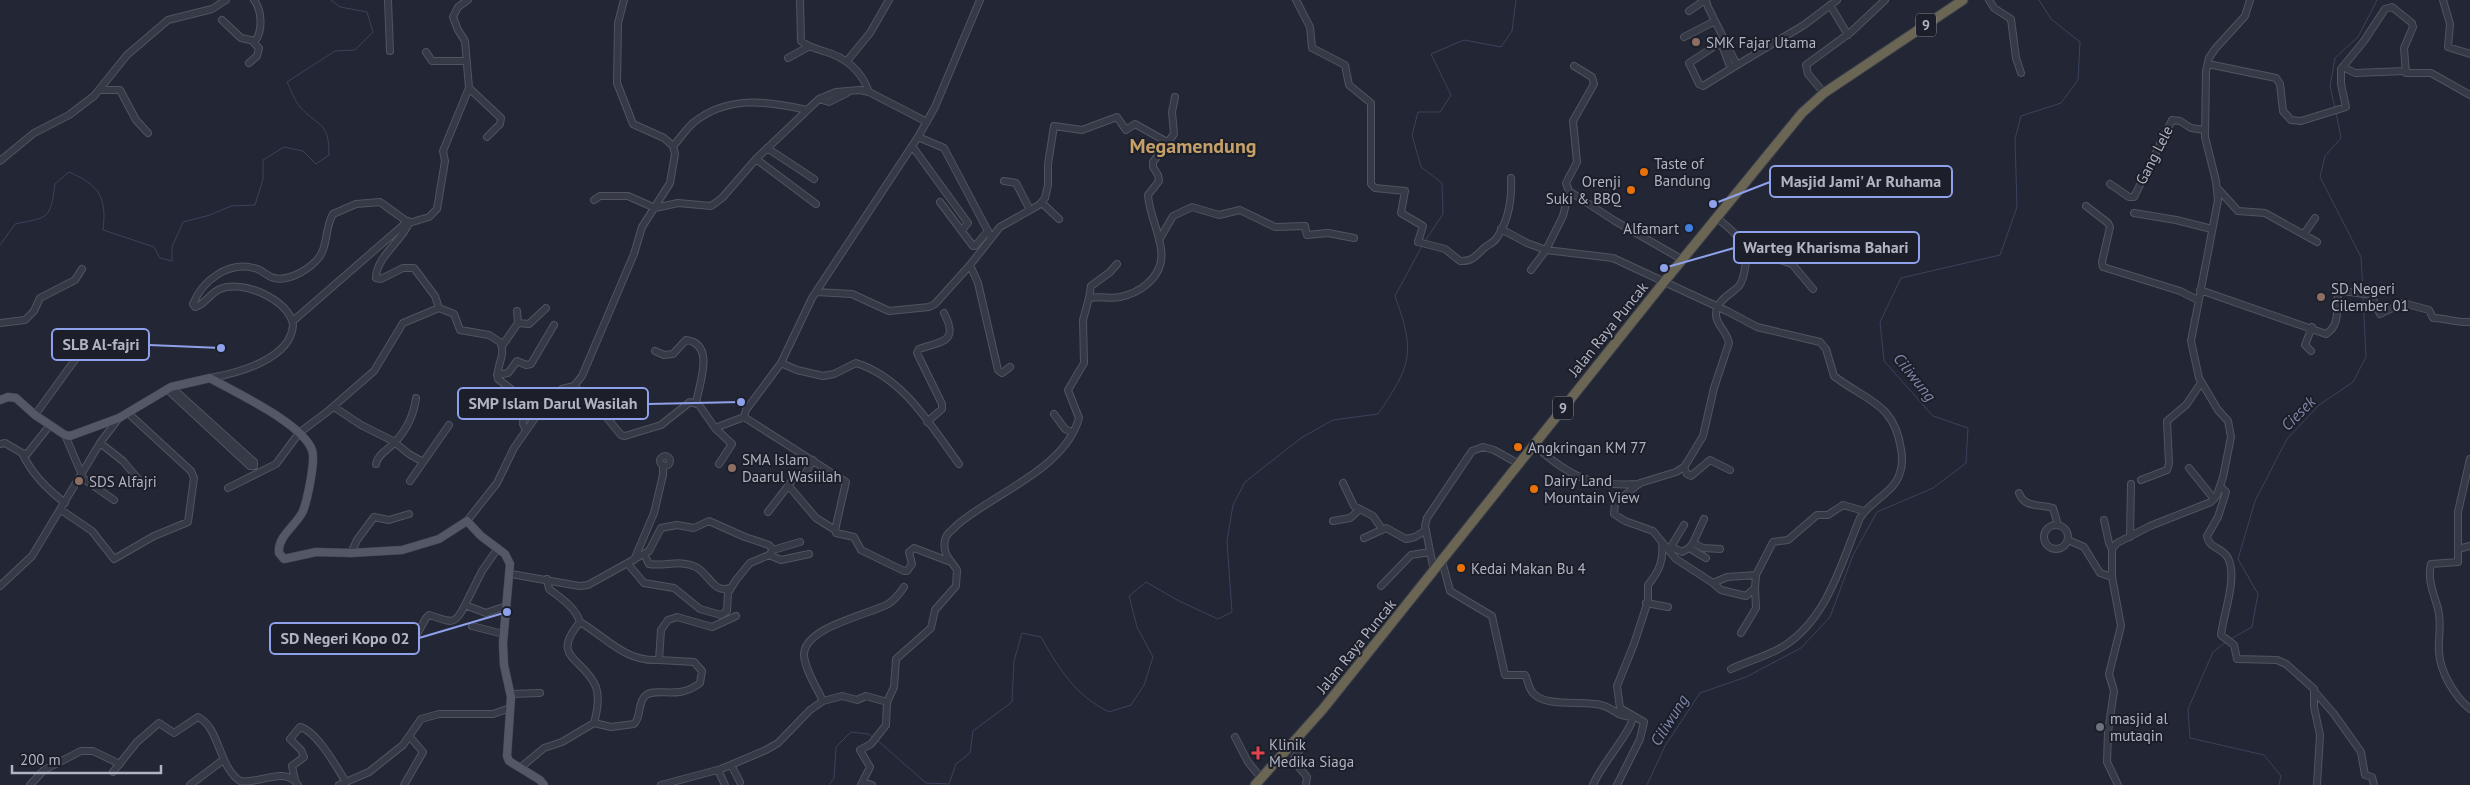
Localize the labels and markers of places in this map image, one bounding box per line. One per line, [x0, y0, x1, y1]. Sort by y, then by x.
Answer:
place label: SMK Fajar Utama [1706, 33, 1816, 52]
marker: SMK Fajar Utama [1690, 36, 1702, 48]
place label: Taste of Bandung [1654, 154, 1711, 190]
marker: Taste of Bandung [1638, 166, 1650, 178]
callout: Masjid Jami' Ar Ruhama [1770, 166, 1952, 197]
place label: Orenji Suki & BBQ [1546, 172, 1622, 208]
marker: Orenji Suki & BBQ [1625, 184, 1637, 196]
place label: Alfamart [1623, 219, 1679, 238]
marker: Alfamart [1683, 222, 1695, 234]
callout: Warteg Kharisma Bahari [1734, 232, 1919, 263]
place label: SD Negeri Cilember 01 [2331, 279, 2409, 315]
marker: SD Negeri Cilember 01 [2315, 291, 2327, 303]
callout: SLB Al-fajri [52, 329, 149, 360]
callout: SMP Islam Darul Wasilah [458, 388, 648, 419]
place label: Angkringan KM 77 [1528, 438, 1647, 457]
marker: Angkringan KM 77 [1512, 441, 1524, 453]
place label: SMA Islam Daarul Wasiilah [742, 450, 842, 486]
marker: SMA Islam Daarul Wasiilah [726, 462, 738, 474]
place label: Dairy Land Mountain View [1544, 471, 1640, 507]
place label: SDS Alfajri [89, 472, 157, 491]
marker: SDS Alfajri [73, 475, 85, 487]
marker: Dairy Land Mountain View [1528, 483, 1540, 495]
place label: Kedai Makan Bu 4 [1471, 559, 1586, 578]
marker: Kedai Makan Bu 4 [1455, 562, 1467, 574]
callout: SD Negeri Kopo 02 [270, 623, 419, 654]
place label: masjid al mutaqin [2110, 709, 2168, 745]
marker: masjid al mutaqin [2094, 721, 2106, 733]
place label: Klinik Medika Siaga [1269, 735, 1354, 771]
marker: Klinik Medika Siaga [1251, 746, 1265, 760]

